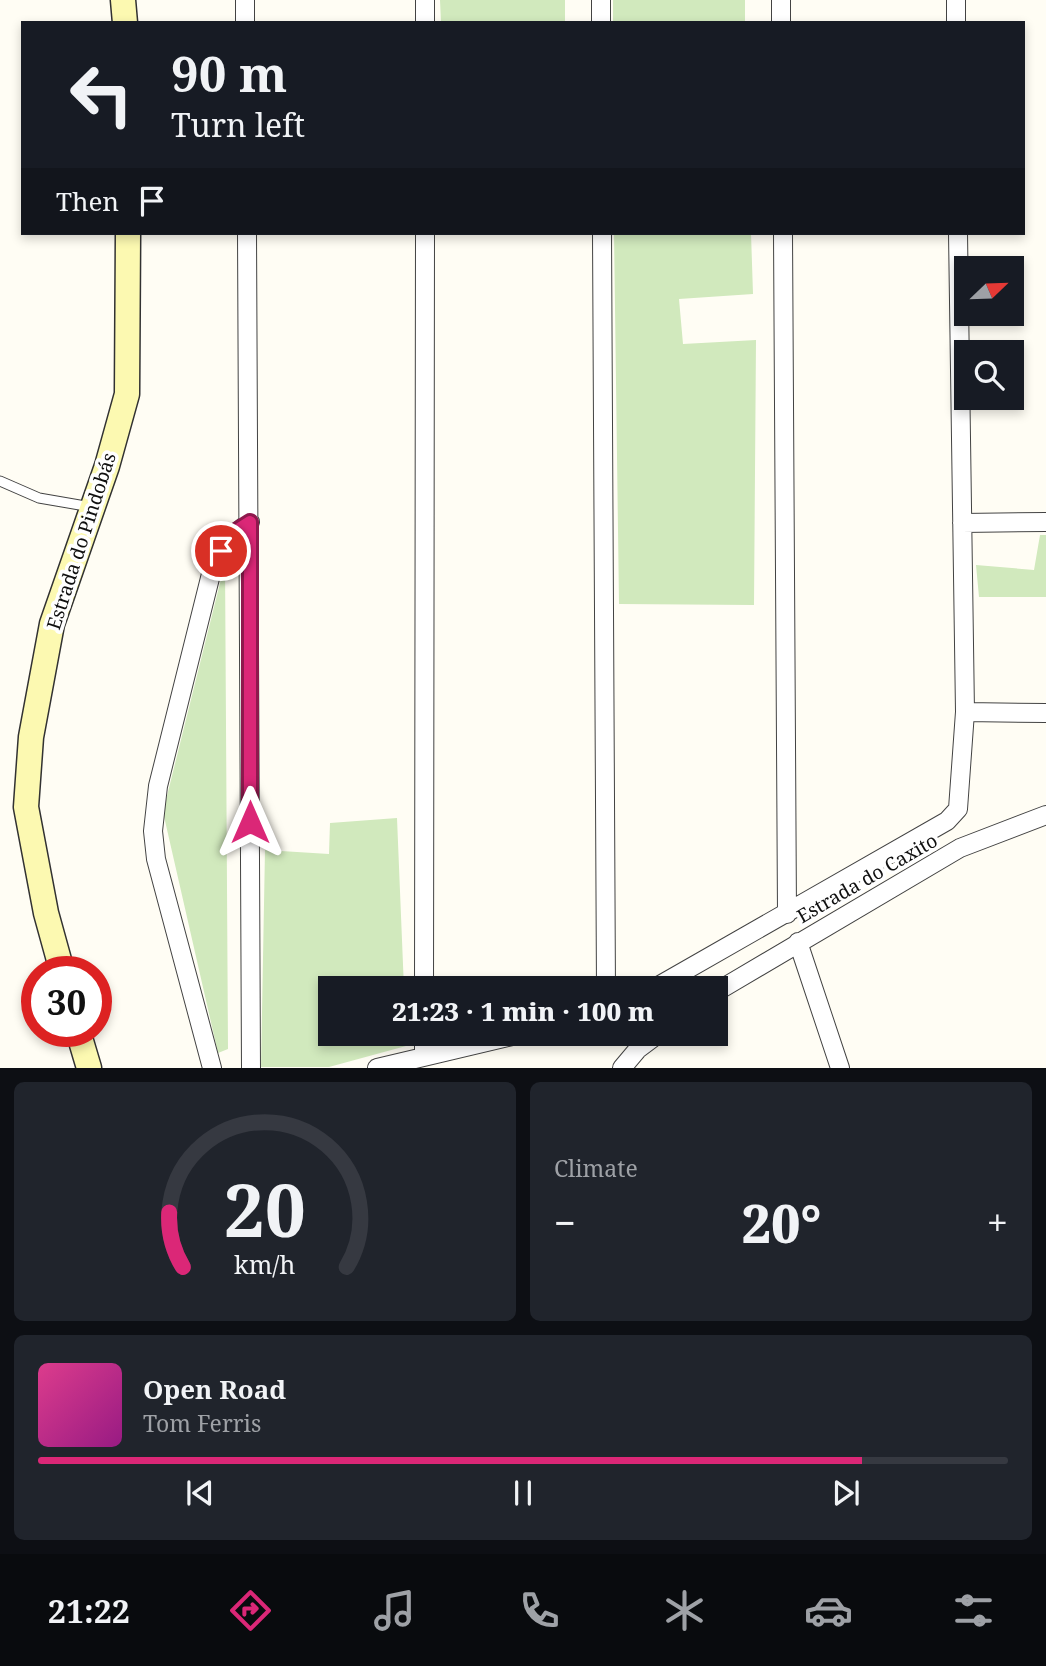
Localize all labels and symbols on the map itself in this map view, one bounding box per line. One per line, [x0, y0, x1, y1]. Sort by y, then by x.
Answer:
north arrow [954, 256, 1024, 326]
street label: Estrada do Pindobás [40, 449, 122, 633]
pin [191, 521, 251, 581]
position arrow [213, 785, 287, 859]
street label: Estrada do Caxito [792, 827, 942, 929]
speed limit sign: 30 [21, 956, 112, 1047]

